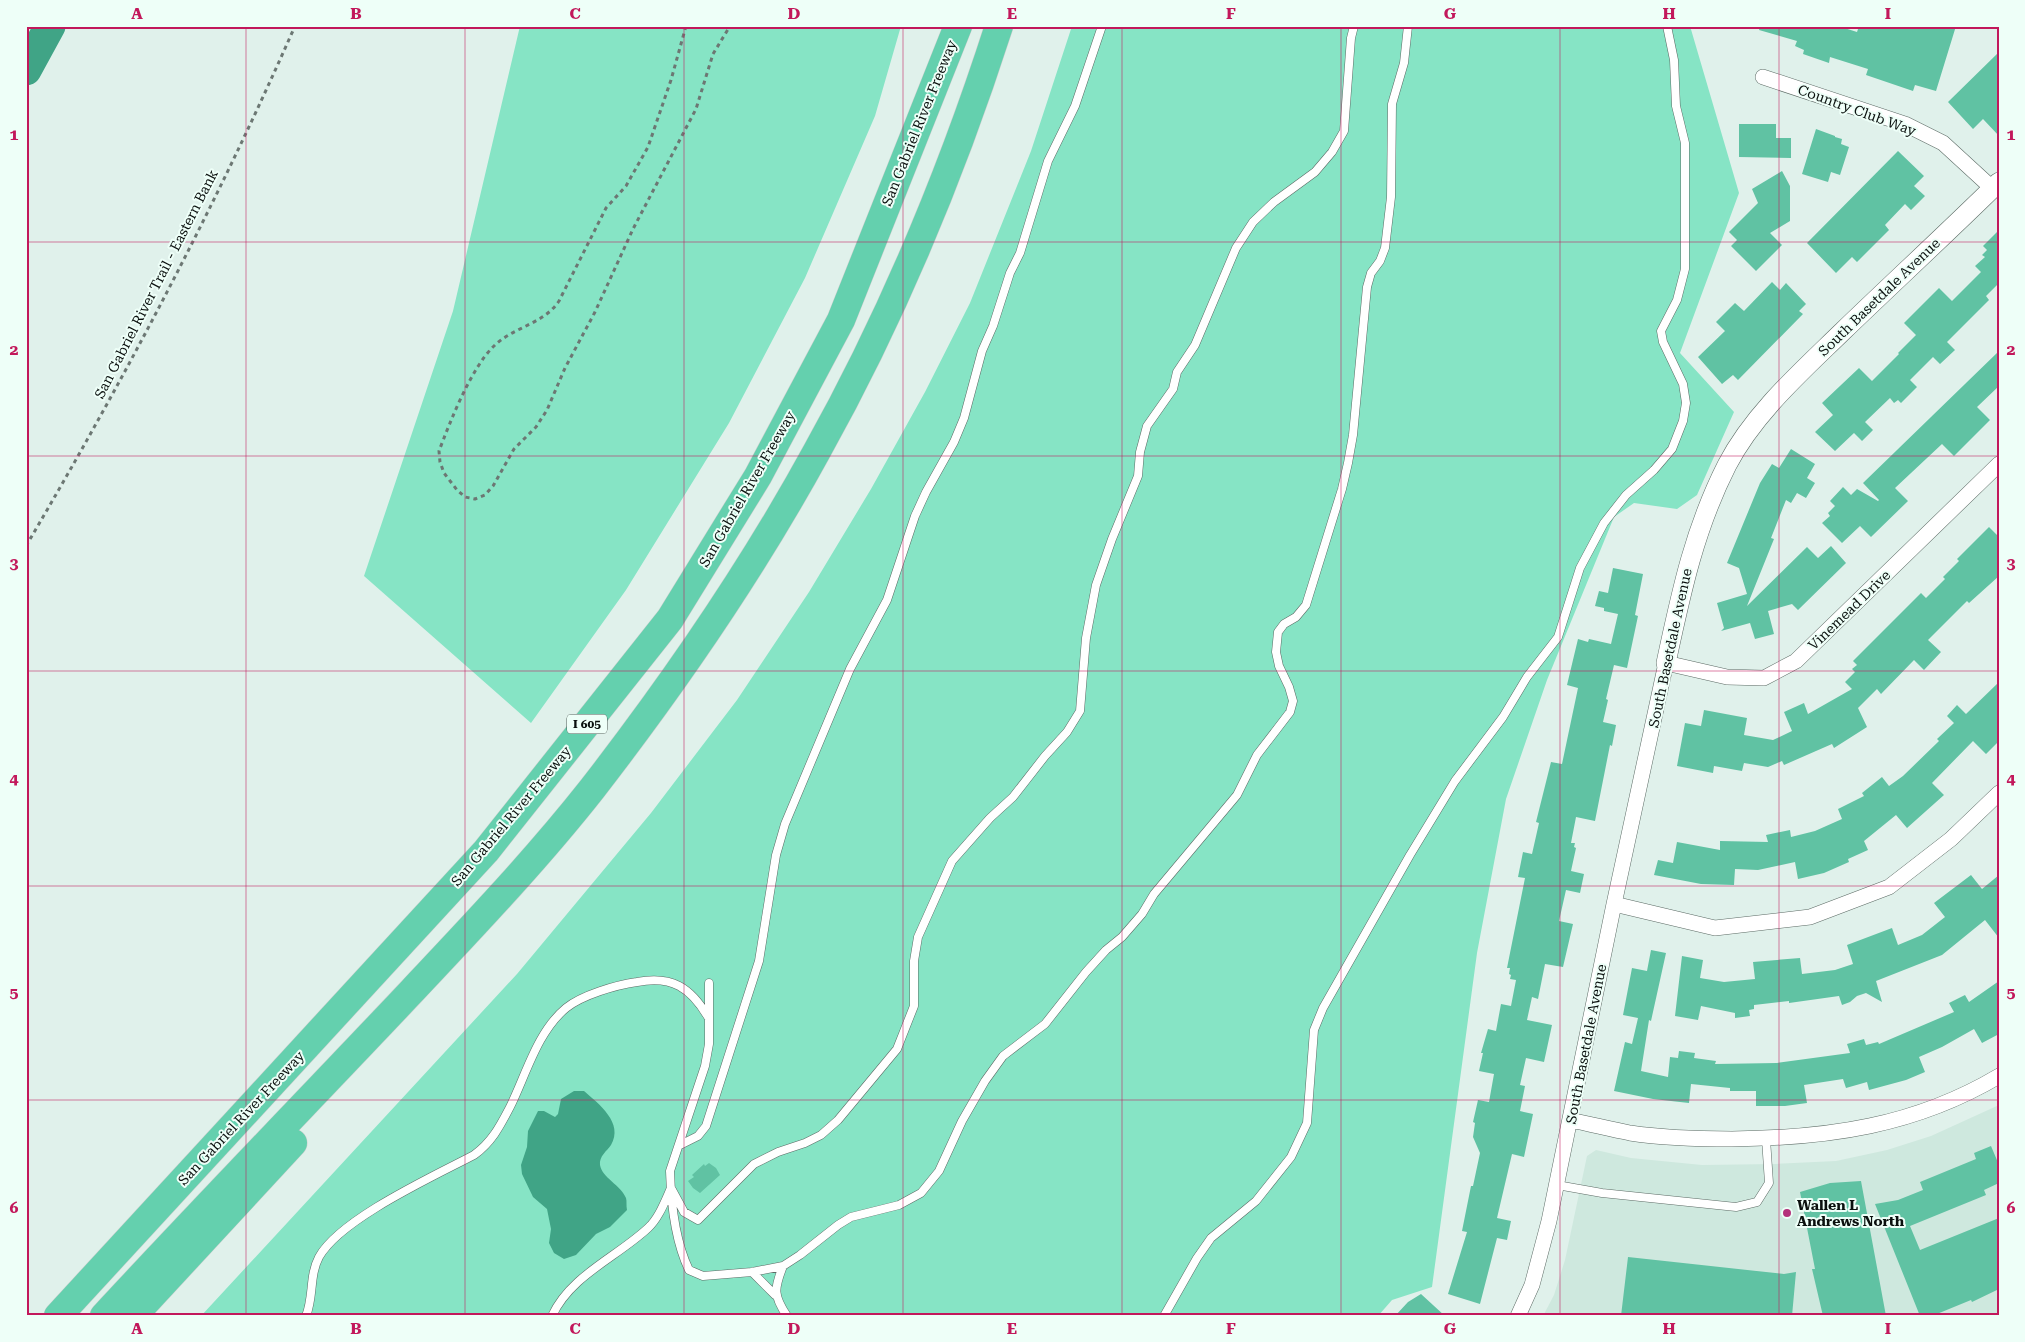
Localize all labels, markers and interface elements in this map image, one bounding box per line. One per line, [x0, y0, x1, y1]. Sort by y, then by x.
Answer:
text: A [131, 4, 143, 23]
text: B [350, 4, 362, 23]
text: C [569, 4, 581, 23]
text: D [788, 4, 801, 23]
text: E [1007, 4, 1017, 23]
text: F [1226, 4, 1236, 23]
text: G [1444, 4, 1457, 23]
text: H [1662, 4, 1676, 23]
text: I [1885, 4, 1891, 23]
street label: San Gabriel River Freeway [878, 37, 960, 208]
street label: Country Club Way [1796, 81, 1919, 139]
text: 1 [10, 125, 19, 144]
text: 1 [2007, 125, 2016, 144]
street label: San Gabriel River Trail - Eastern Bank [91, 167, 221, 401]
street label: South Basetdale Avenue [1815, 235, 1943, 359]
text: 2 [10, 340, 19, 359]
text: 2 [2007, 340, 2016, 359]
street label: San Gabriel River Freeway [696, 408, 799, 570]
text: 3 [10, 554, 19, 573]
text: 3 [2007, 554, 2016, 573]
street label: South Basetdale Avenue [1645, 567, 1695, 729]
street label: Vinemead Drive [1805, 567, 1894, 653]
road number: I 605 [567, 714, 607, 734]
street label: San Gabriel River Freeway [448, 742, 575, 889]
text: 4 [10, 769, 19, 788]
text: 4 [2007, 769, 2016, 788]
street label: South Basetdale Avenue [1563, 962, 1609, 1125]
text: 5 [10, 983, 19, 1002]
text: 5 [2007, 983, 2016, 1002]
street label: San Gabriel River Freeway [175, 1047, 308, 1188]
place label: Wallen L Andrews North [1797, 1197, 1905, 1229]
text: 6 [10, 1198, 19, 1217]
text: 6 [2007, 1198, 2016, 1217]
marker: Wallen L Andrews North [1781, 1207, 1793, 1219]
text: A [131, 1319, 143, 1338]
text: B [350, 1319, 362, 1338]
text: C [569, 1319, 581, 1338]
text: D [788, 1319, 801, 1338]
text: E [1007, 1319, 1017, 1338]
text: F [1226, 1319, 1236, 1338]
text: G [1444, 1319, 1457, 1338]
text: H [1662, 1319, 1676, 1338]
text: I [1885, 1319, 1891, 1338]

